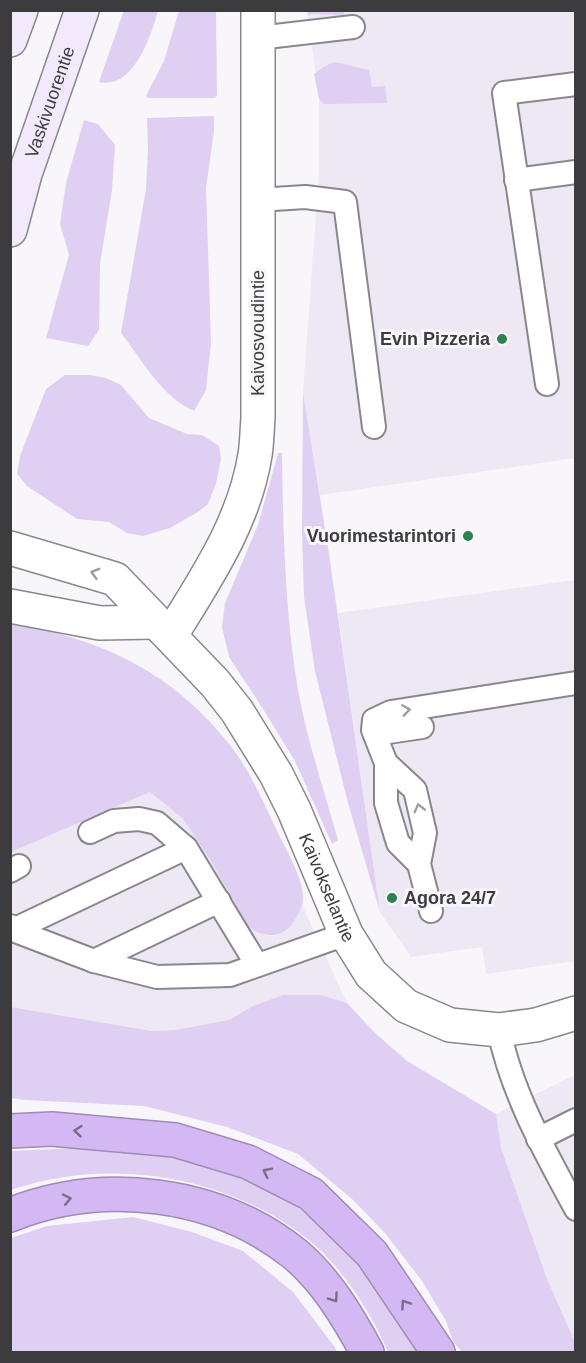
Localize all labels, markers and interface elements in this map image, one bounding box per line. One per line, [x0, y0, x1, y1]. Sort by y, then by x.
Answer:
street label: Vaskivuorentie [21, 44, 79, 161]
street label: Kaivosvoudintie [248, 270, 268, 396]
place label: Evin Pizzeria [380, 329, 491, 349]
marker: Evin Pizzeria [495, 332, 509, 346]
place label: Vuorimestarintori [307, 526, 456, 546]
marker: Vuorimestarintori [461, 529, 475, 543]
one-way arrow [90, 568, 100, 580]
one-way arrow [401, 704, 411, 716]
one-way arrow [414, 803, 427, 813]
street label: Kaivokselantie [295, 830, 359, 946]
place label: Agora 24/7 [404, 888, 496, 908]
marker: Agora 24/7 [385, 891, 399, 905]
one-way arrow [73, 1125, 82, 1138]
one-way arrow [262, 1167, 273, 1179]
one-way arrow [61, 1193, 71, 1206]
one-way arrow [327, 1292, 338, 1303]
one-way arrow [401, 1300, 412, 1311]

